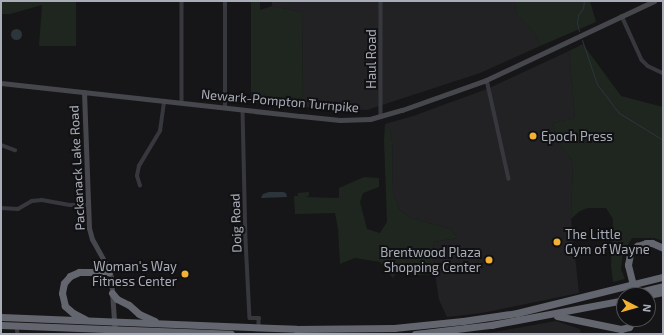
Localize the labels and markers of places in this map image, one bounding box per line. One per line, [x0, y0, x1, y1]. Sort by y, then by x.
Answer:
place label: Epoch Press [541, 128, 613, 144]
marker: Epoch Press [528, 131, 538, 141]
place label: The Little Gym of Wayne [565, 227, 650, 258]
marker: The Little Gym of Wayne [552, 237, 562, 247]
place label: Brentwood Plaza Shopping Center [380, 245, 481, 276]
marker: Brentwood Plaza Shopping Center [484, 255, 494, 265]
place label: Woman's Way Fitness Center [92, 259, 177, 290]
marker: Woman's Way Fitness Center [180, 269, 190, 279]

